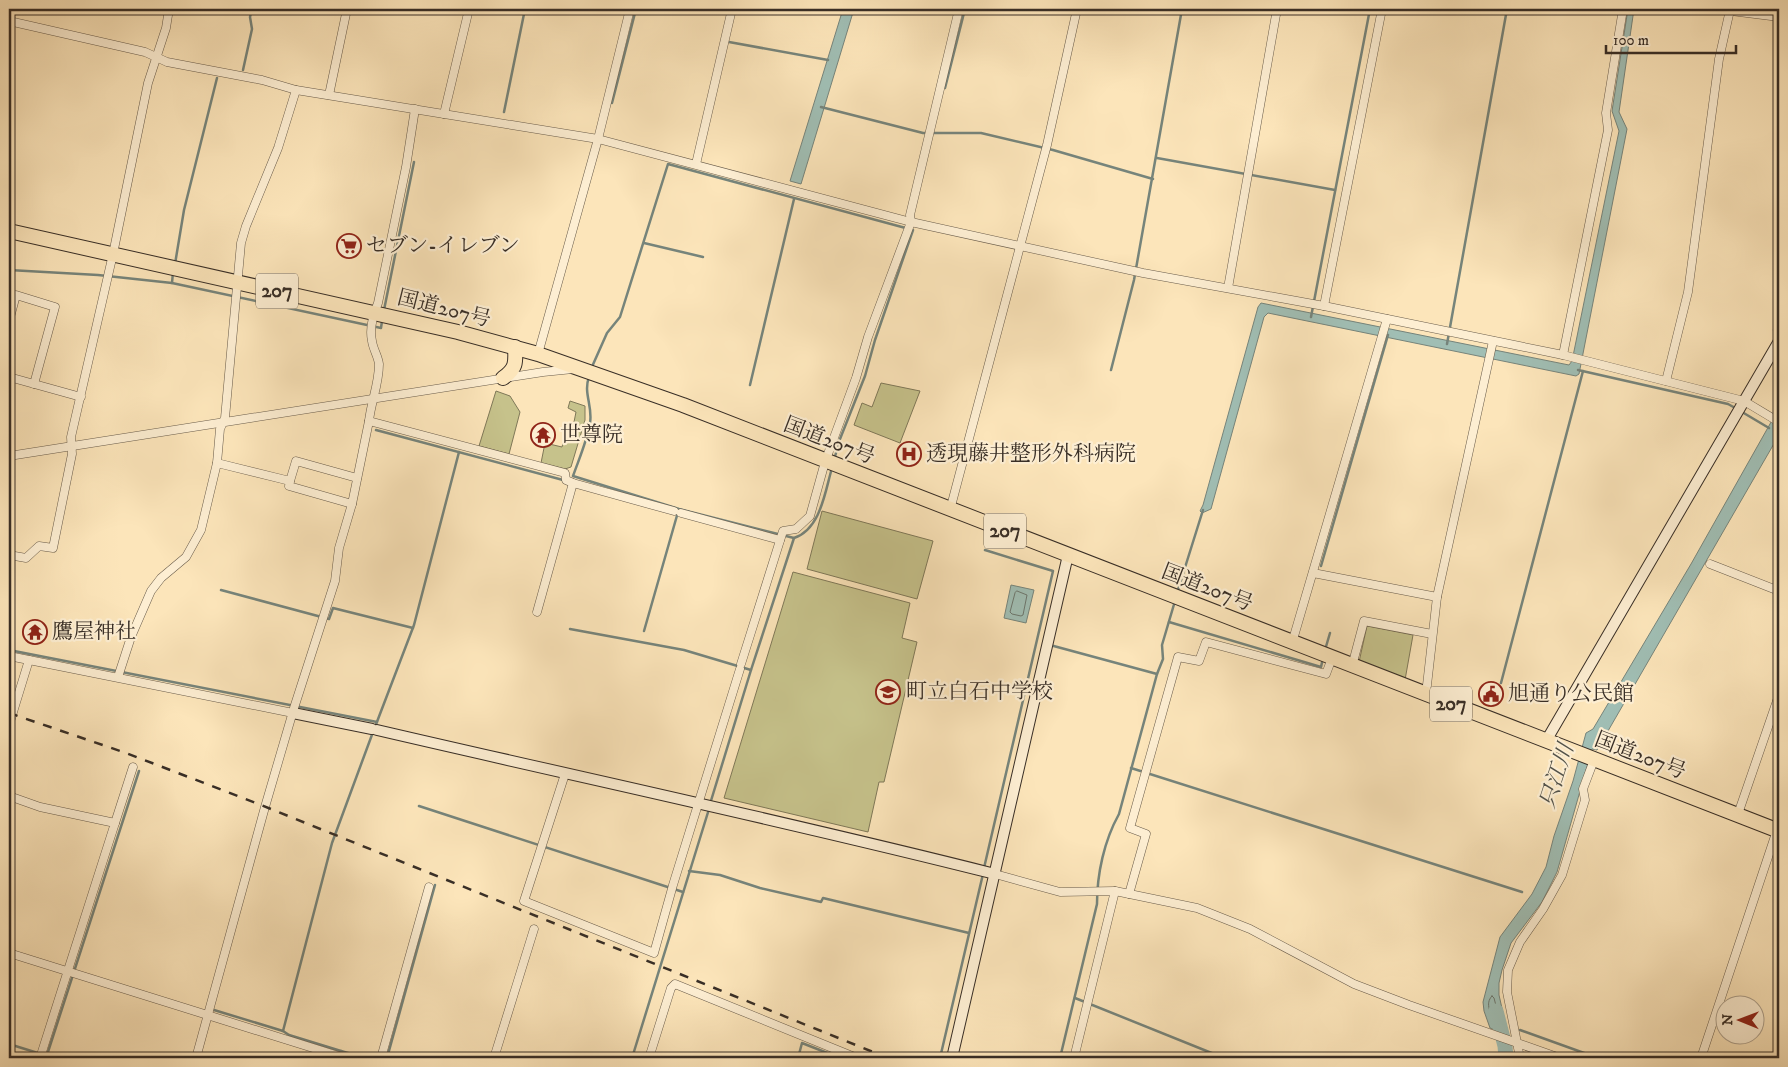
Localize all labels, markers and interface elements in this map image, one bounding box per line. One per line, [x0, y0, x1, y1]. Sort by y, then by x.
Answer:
scale bar [1606, 22, 1736, 54]
text: 100 m [1613, 31, 1649, 50]
supermarket icon: セブン-イレブン [336, 233, 362, 259]
place label: セブン-イレブン [366, 233, 520, 259]
road number: 207 [256, 274, 298, 308]
street label: 国道207号 [394, 285, 494, 333]
street label: 国道207号 [780, 412, 878, 470]
temple icon: 世尊院 [530, 422, 556, 448]
place label: 世尊院 [560, 422, 623, 448]
hospital icon: 透現藤井整形外科病院 [896, 441, 922, 467]
place label: 透現藤井整形外科病院 [926, 441, 1136, 467]
road number: 207 [984, 514, 1026, 548]
street label: 国道207号 [1158, 559, 1256, 617]
temple icon: 鷹屋神社 [22, 619, 48, 645]
place label: 鷹屋神社 [52, 619, 136, 645]
school or university icon: 町立白石中学校 [875, 679, 901, 705]
place label: 町立白石中学校 [906, 679, 1053, 705]
public building icon: 旭通り公民館 [1478, 681, 1504, 707]
place label: 旭通り公民館 [1508, 681, 1634, 707]
road number: 207 [1430, 686, 1472, 722]
street label: 国道207号 [1591, 727, 1689, 785]
water label: 只江川 [1534, 739, 1581, 812]
north arrow [1716, 994, 1766, 1044]
text: N [1719, 1013, 1737, 1026]

